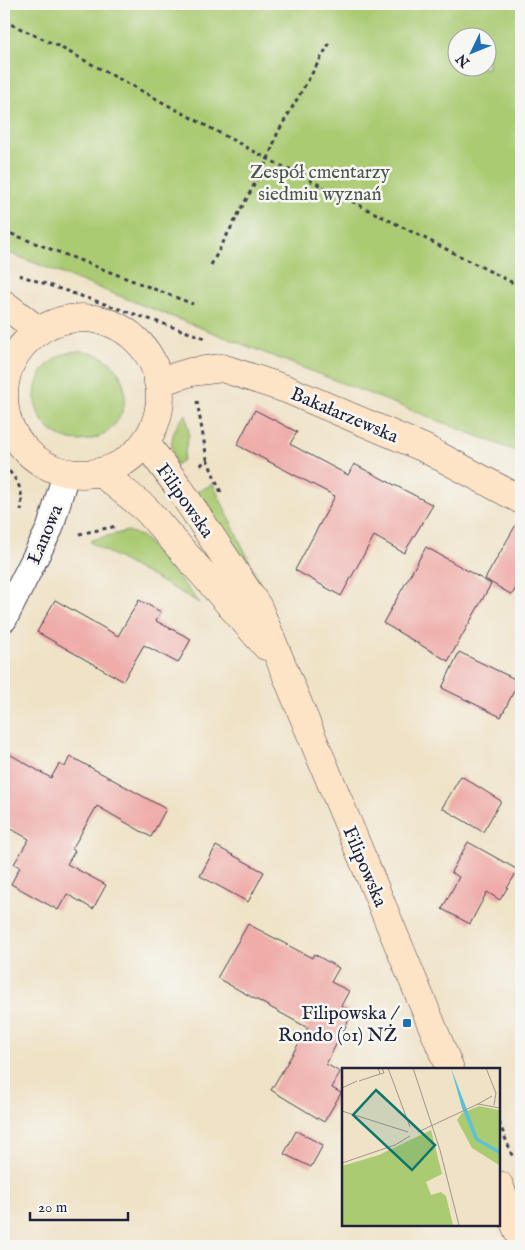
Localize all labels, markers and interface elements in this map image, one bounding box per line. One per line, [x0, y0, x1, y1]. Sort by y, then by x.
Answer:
north arrow [448, 28, 498, 78]
text: N [453, 50, 475, 71]
park label: Zespół cmentarzy siedmiu wyznań [250, 161, 391, 207]
street label: Bakałarzewska [287, 382, 402, 450]
street label: Filipowska [150, 459, 219, 544]
street label: Łanowa [23, 501, 69, 568]
street label: Filipowska [336, 823, 392, 911]
place label: Filipowska / Rondo (01) NŻ [278, 1002, 401, 1048]
marker: Filipowska / Rondo (01) NŻ [401, 1017, 413, 1029]
inset map [342, 1068, 500, 1225]
scale bar [30, 1190, 128, 1222]
text: 20 m [38, 1198, 68, 1217]

